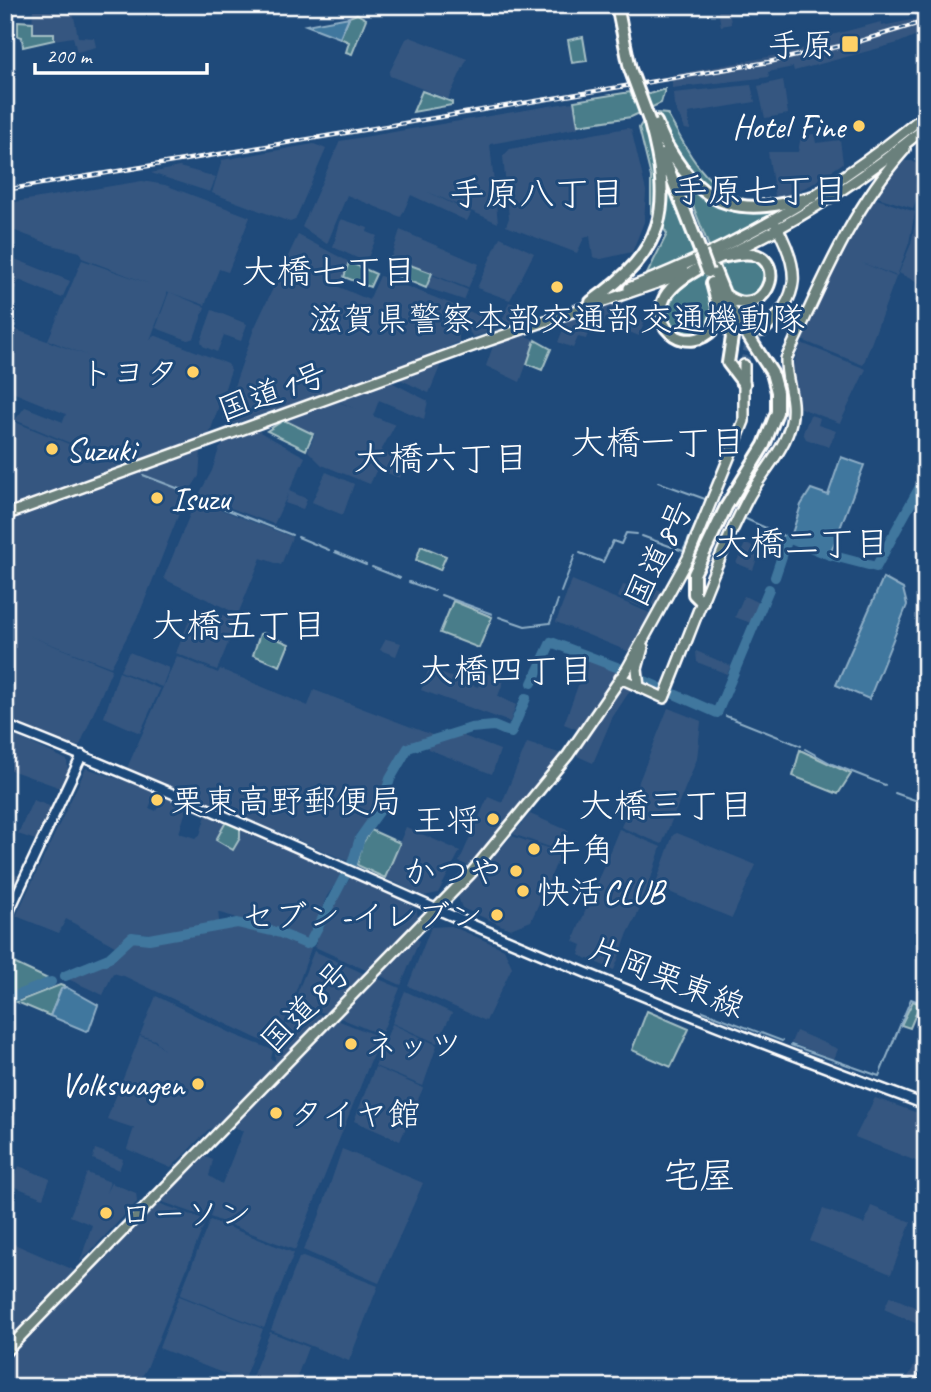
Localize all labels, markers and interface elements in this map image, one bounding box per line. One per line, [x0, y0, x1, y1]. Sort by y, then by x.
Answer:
place label: 手原 [768, 24, 834, 66]
scale bar [35, 32, 206, 76]
marker: 手原 [840, 34, 860, 54]
text: 200 m [46, 43, 93, 69]
place label: Hotel Fine [732, 106, 847, 148]
marker: Hotel Fine [851, 118, 867, 134]
district label: 手原七丁目 [672, 168, 848, 213]
district label: 手原八丁目 [449, 171, 625, 216]
district label: 大橋七丁目 [241, 249, 417, 294]
marker: 滋賀県警察本部交通部交通機動隊 [549, 279, 565, 295]
place label: 滋賀県警察本部交通部交通機動隊 [310, 298, 805, 340]
place label: トヨタ [80, 352, 179, 394]
street label: 国道1号 [212, 353, 333, 431]
marker: トヨタ [185, 364, 201, 380]
district label: 大橋一丁目 [570, 420, 746, 465]
place label: Suzuki [66, 429, 139, 471]
district label: 大橋六丁目 [353, 436, 529, 481]
marker: Suzuki [44, 441, 60, 457]
place label: Isuzu [171, 478, 232, 520]
marker: Isuzu [149, 490, 165, 506]
street label: 国道8号 [615, 493, 703, 614]
district label: 大橋二丁目 [714, 521, 890, 566]
district label: 大橋五丁目 [151, 603, 327, 648]
district label: 大橋四丁目 [418, 648, 594, 693]
place label: 栗東高野郵便局 [171, 780, 402, 822]
district label: 大橋三丁目 [578, 783, 754, 828]
marker: 栗東高野郵便局 [149, 792, 165, 808]
place label: 王将 [413, 799, 479, 841]
marker: 王将 [485, 811, 501, 827]
place label: 牛角 [548, 829, 614, 871]
marker: 牛角 [526, 841, 542, 857]
place label: かつや [403, 851, 502, 893]
marker: かつや [508, 863, 524, 879]
place label: 快活CLUB [537, 871, 668, 913]
marker: 快活CLUB [515, 883, 531, 899]
place label: セブン-イレブン [241, 895, 483, 937]
marker: セブン-イレブン [489, 907, 505, 923]
street label: 片岡栗東線 [582, 927, 751, 1027]
street label: 国道8号 [251, 951, 360, 1062]
place label: ネッツ [365, 1024, 463, 1066]
marker: ネッツ [343, 1036, 359, 1052]
place label: Volkswagen [61, 1064, 186, 1106]
marker: Volkswagen [190, 1076, 206, 1092]
place label: タイヤ館 [290, 1093, 421, 1135]
marker: タイヤ館 [268, 1105, 284, 1121]
district label: 宅屋 [662, 1152, 736, 1199]
place label: ローソン [120, 1193, 252, 1235]
marker: ローソン [98, 1205, 114, 1221]

